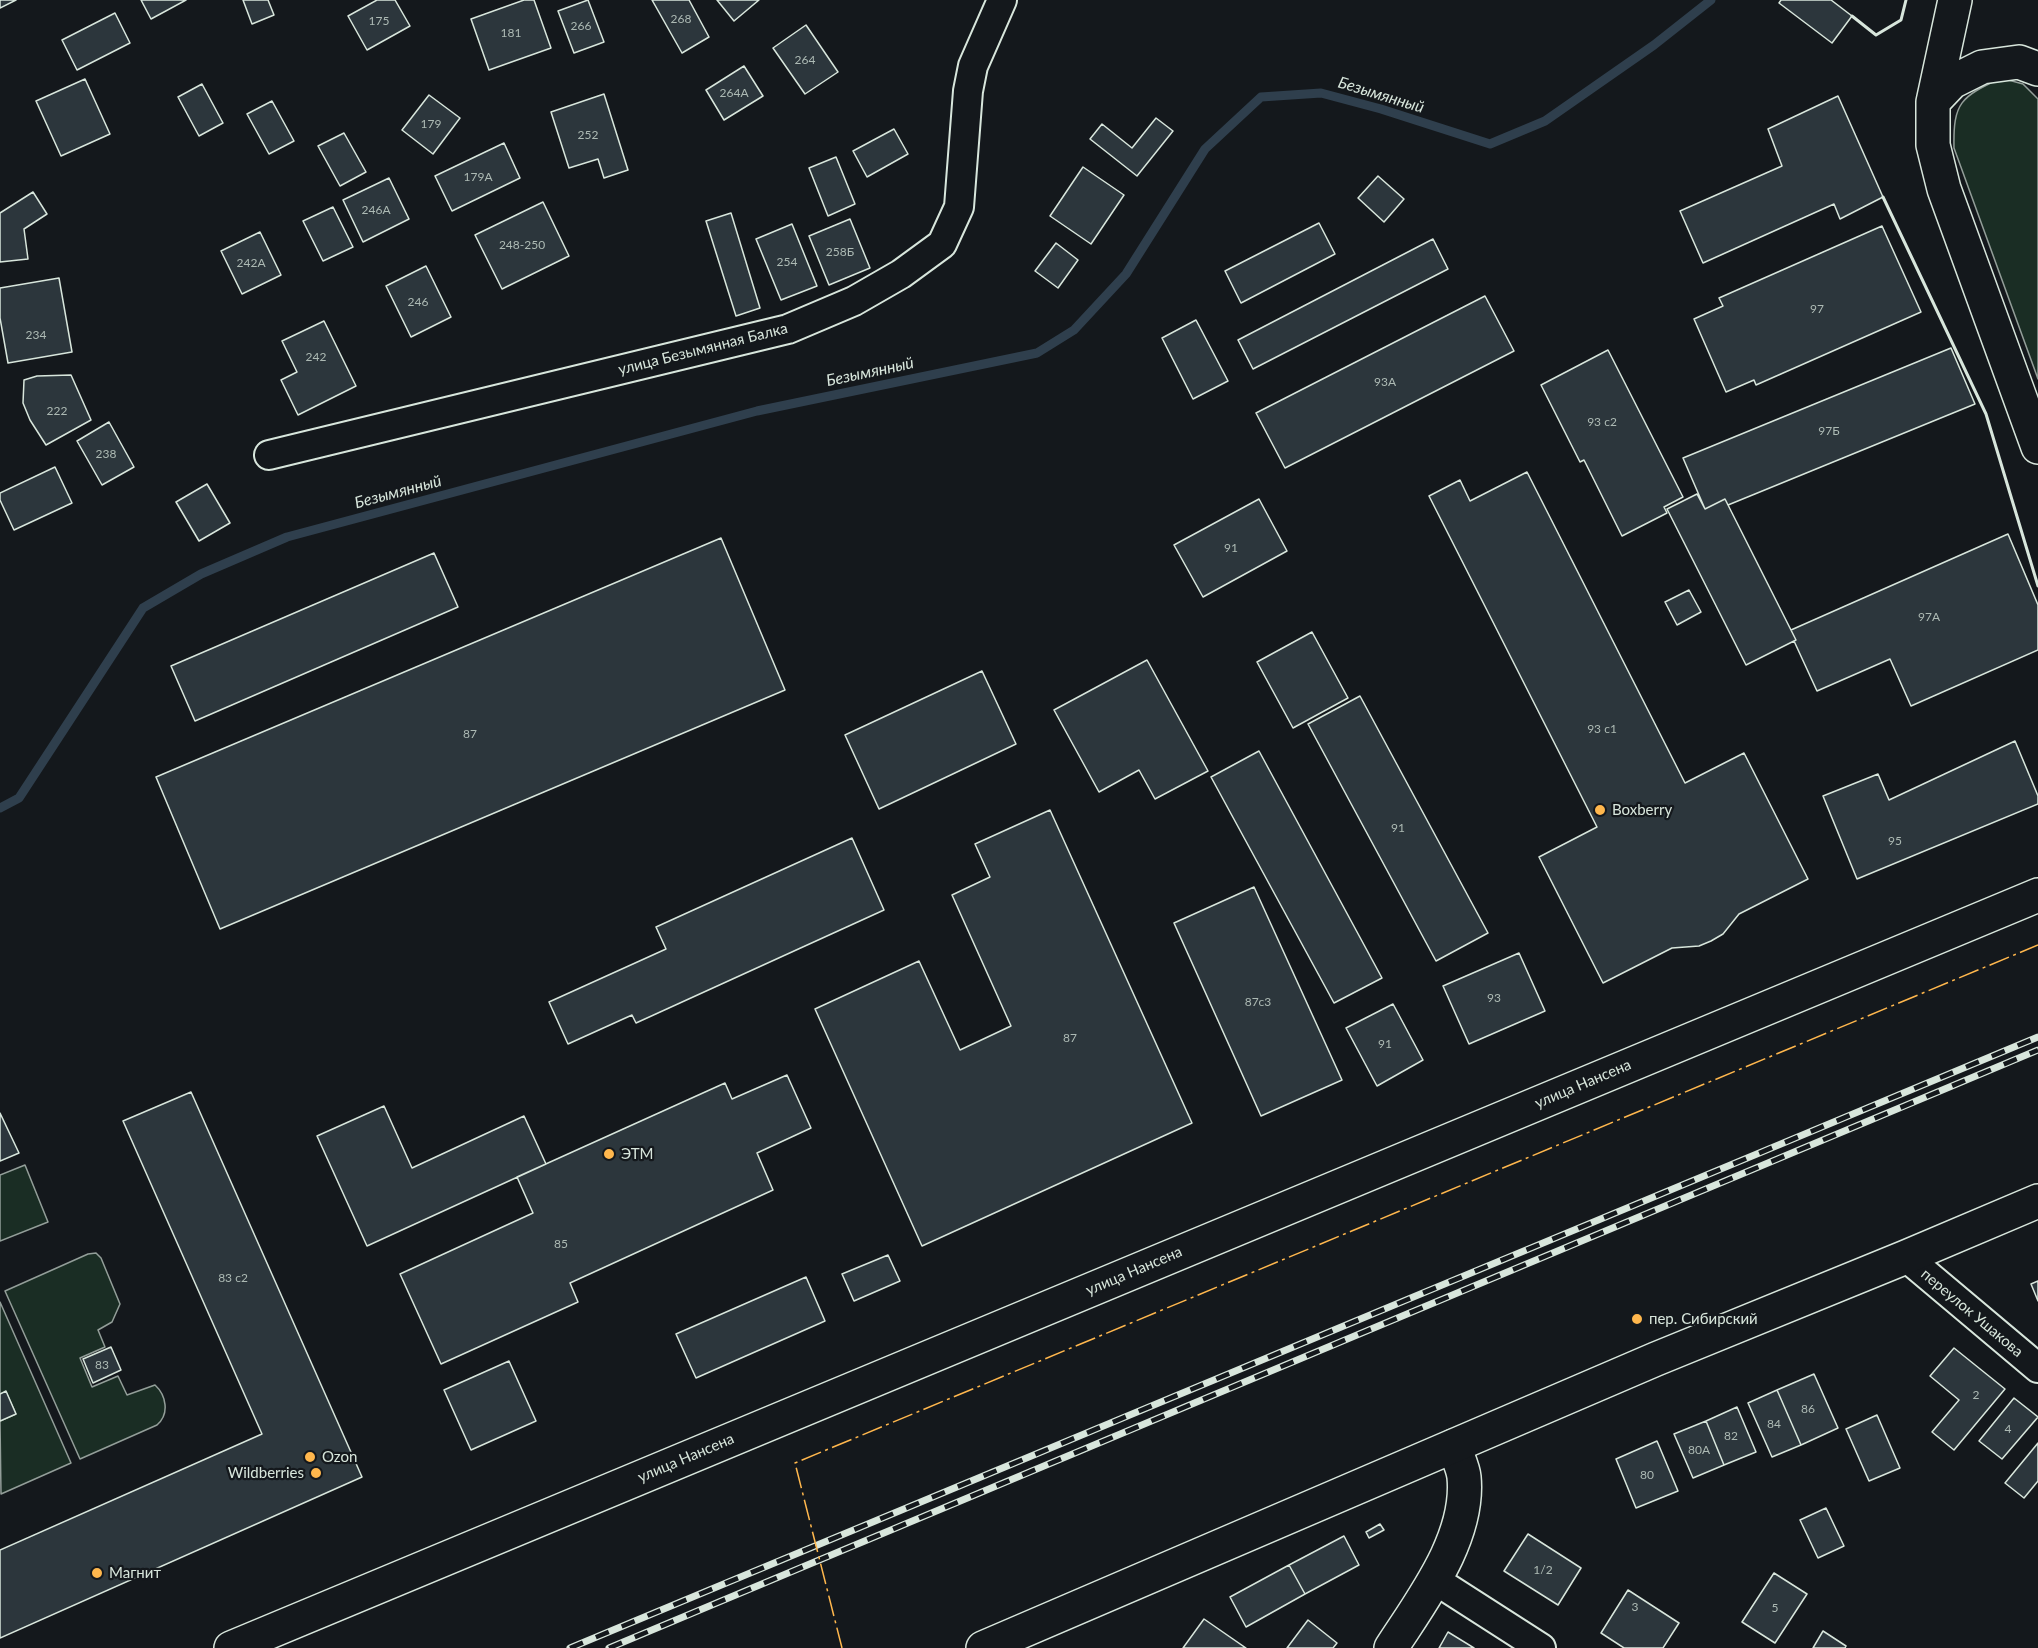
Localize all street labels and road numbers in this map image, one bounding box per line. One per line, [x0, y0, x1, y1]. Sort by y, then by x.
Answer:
street label: улица Безымянная Балка [616, 319, 790, 379]
street label: улица Нансена [1532, 1056, 1634, 1112]
street label: улица Нансена [1083, 1243, 1185, 1299]
street label: переулок Ушакова [1917, 1265, 2027, 1361]
street label: улица Нансена [635, 1430, 737, 1486]

